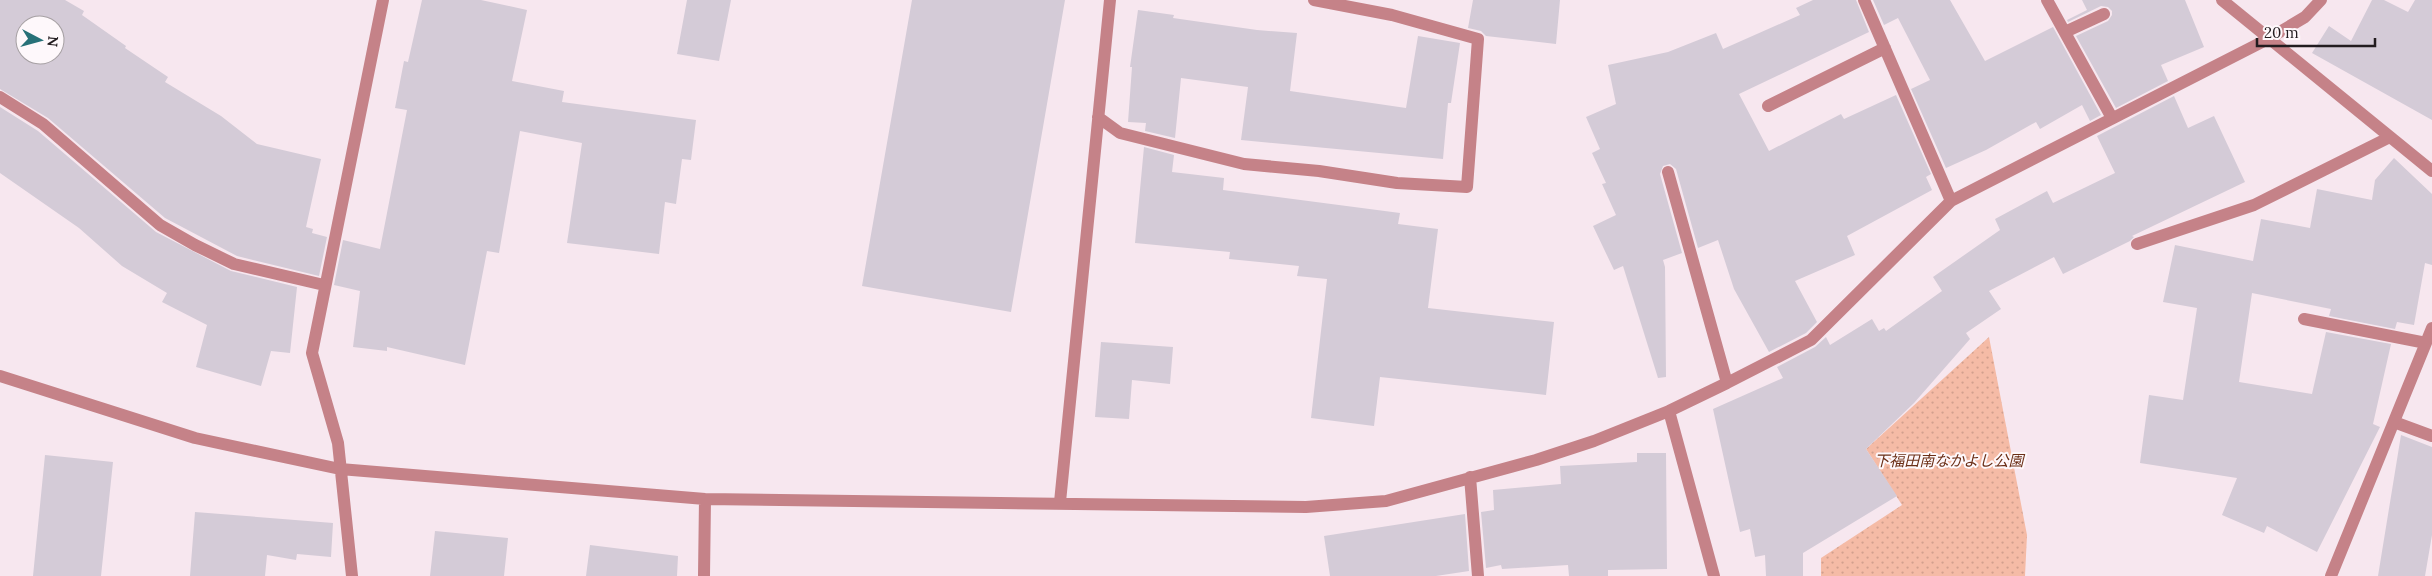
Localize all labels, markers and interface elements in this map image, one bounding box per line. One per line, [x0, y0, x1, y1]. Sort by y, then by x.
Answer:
north arrow [15, 15, 65, 65]
scale bar [2257, 15, 2374, 47]
text: 20 m [2264, 23, 2299, 42]
text: N [43, 35, 62, 48]
park label: 下福田南なかよし公園 [1874, 451, 2026, 470]

